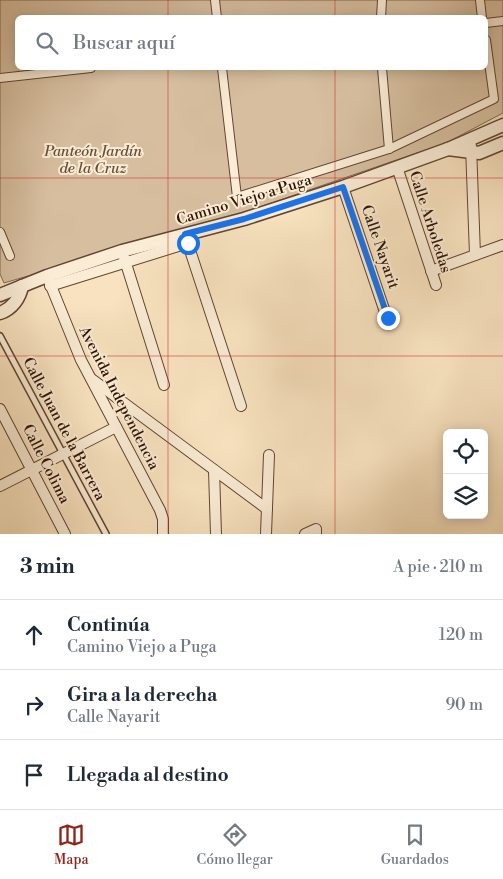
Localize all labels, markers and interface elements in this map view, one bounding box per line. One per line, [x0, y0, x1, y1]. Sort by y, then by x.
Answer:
search box [15, 15, 488, 70]
icon: search [33, 29, 61, 57]
text: Buscar aquí [73, 31, 175, 55]
park label: Panteón Jardín de la Cruz [43, 142, 142, 178]
street label: Calle Arboledas [405, 169, 455, 275]
street label: Camino Viejo a Puga [174, 170, 314, 230]
street label: Calle Nayarit [357, 203, 403, 292]
route start [177, 232, 200, 255]
route end [377, 307, 400, 330]
street label: Avenida Independencia [74, 322, 164, 473]
street label: Calle Juan de la Barrera [18, 354, 110, 504]
street label: Calle Colima [18, 421, 74, 507]
map controls [443, 429, 488, 519]
button: locate [443, 429, 488, 474]
button: layers [443, 474, 488, 519]
text: 3 min [20, 554, 75, 580]
text: A pie · 210 m [393, 557, 483, 577]
text: Continúa [67, 613, 150, 637]
icon: ahead [20, 621, 48, 649]
text: 120 m [439, 625, 483, 645]
text: Camino Viejo a Puga [67, 637, 217, 657]
text: Gira a la derecha [67, 683, 217, 707]
icon: right [20, 691, 48, 719]
text: 90 m [445, 695, 483, 715]
text: Calle Nayarit [67, 707, 160, 727]
icon: arrive [20, 761, 48, 789]
text: Llegada al destino [67, 763, 229, 787]
tab: Mapa [54, 821, 89, 869]
tab: Cómo llegar [197, 821, 273, 869]
tab: Guardados [381, 821, 449, 869]

